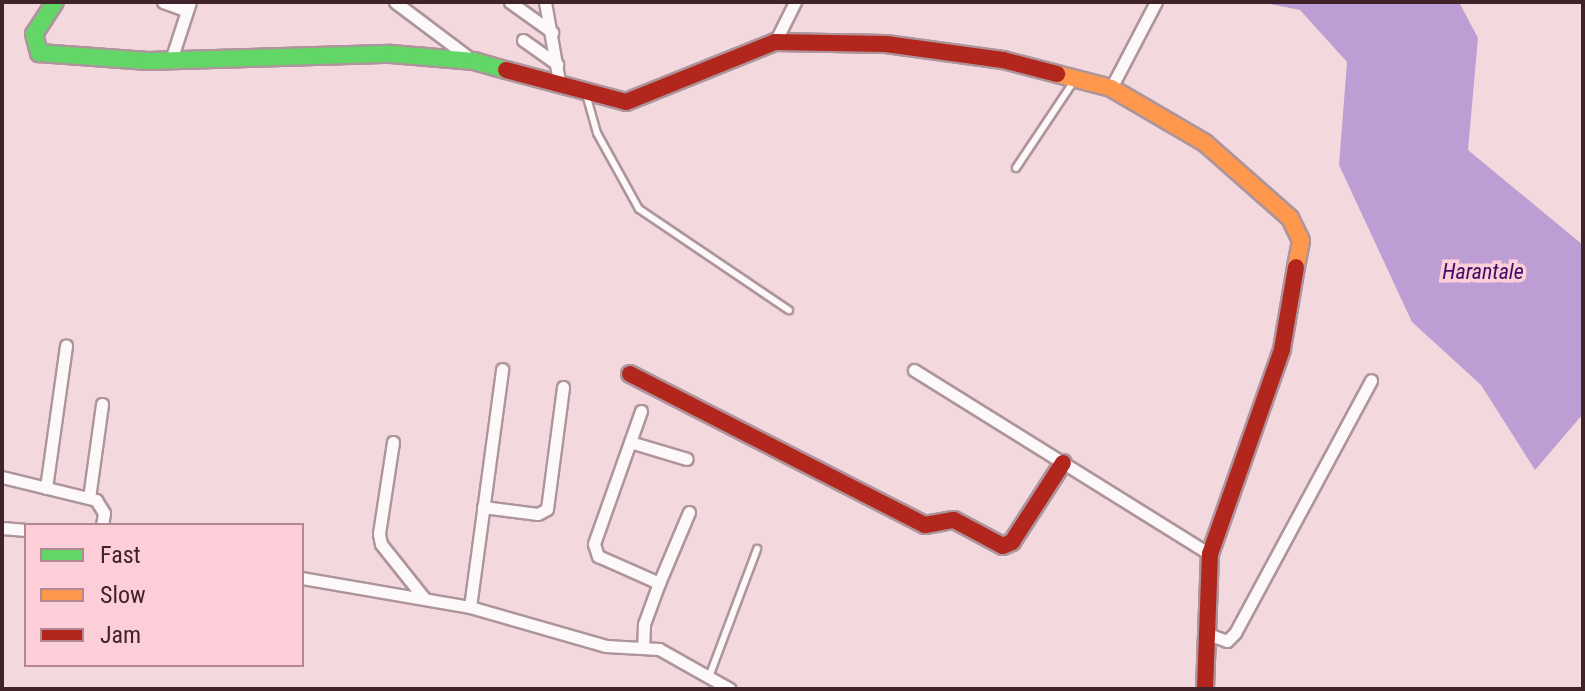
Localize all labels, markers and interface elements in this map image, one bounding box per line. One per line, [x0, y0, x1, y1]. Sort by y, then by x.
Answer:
water label: Harantale [1442, 259, 1524, 285]
legend [24, 523, 304, 667]
text: Fast [100, 541, 141, 569]
text: Slow [100, 581, 146, 609]
text: Jam [100, 621, 141, 649]

